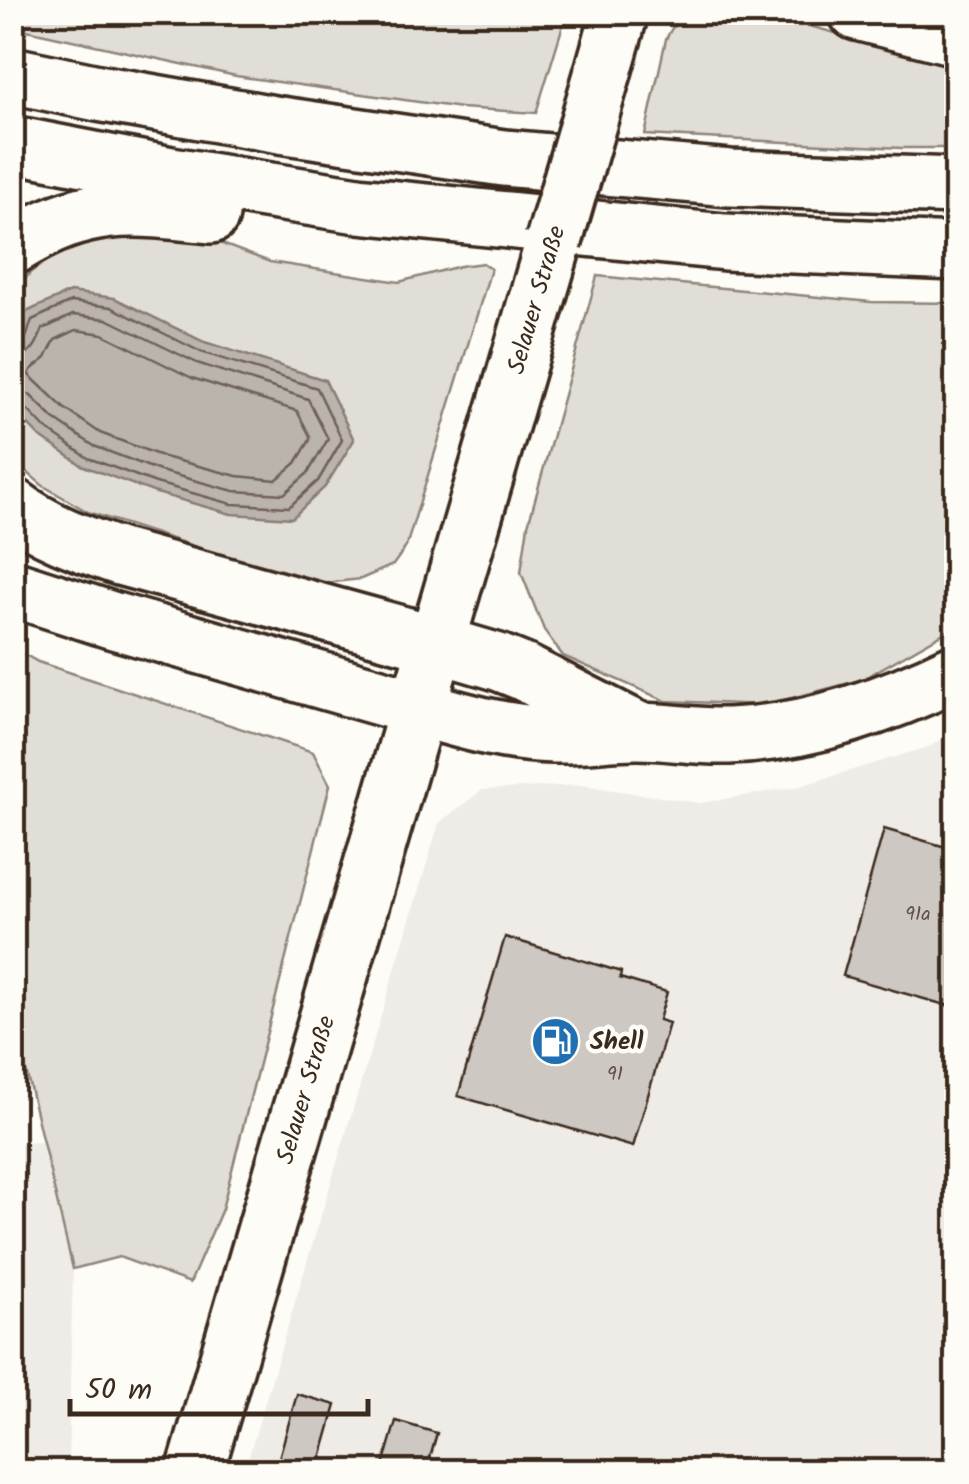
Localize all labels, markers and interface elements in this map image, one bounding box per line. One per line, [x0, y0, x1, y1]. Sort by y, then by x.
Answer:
street label: Selauer Straße [497, 221, 577, 379]
house number: 91a [905, 899, 931, 931]
street label: Selauer Straße [266, 1011, 347, 1169]
fuel station icon: Shell [529, 1016, 581, 1068]
place label: Shell [590, 1022, 644, 1062]
house number: 91 [607, 1059, 623, 1091]
scale bar [70, 1354, 368, 1416]
text: 50 m [85, 1367, 152, 1415]

